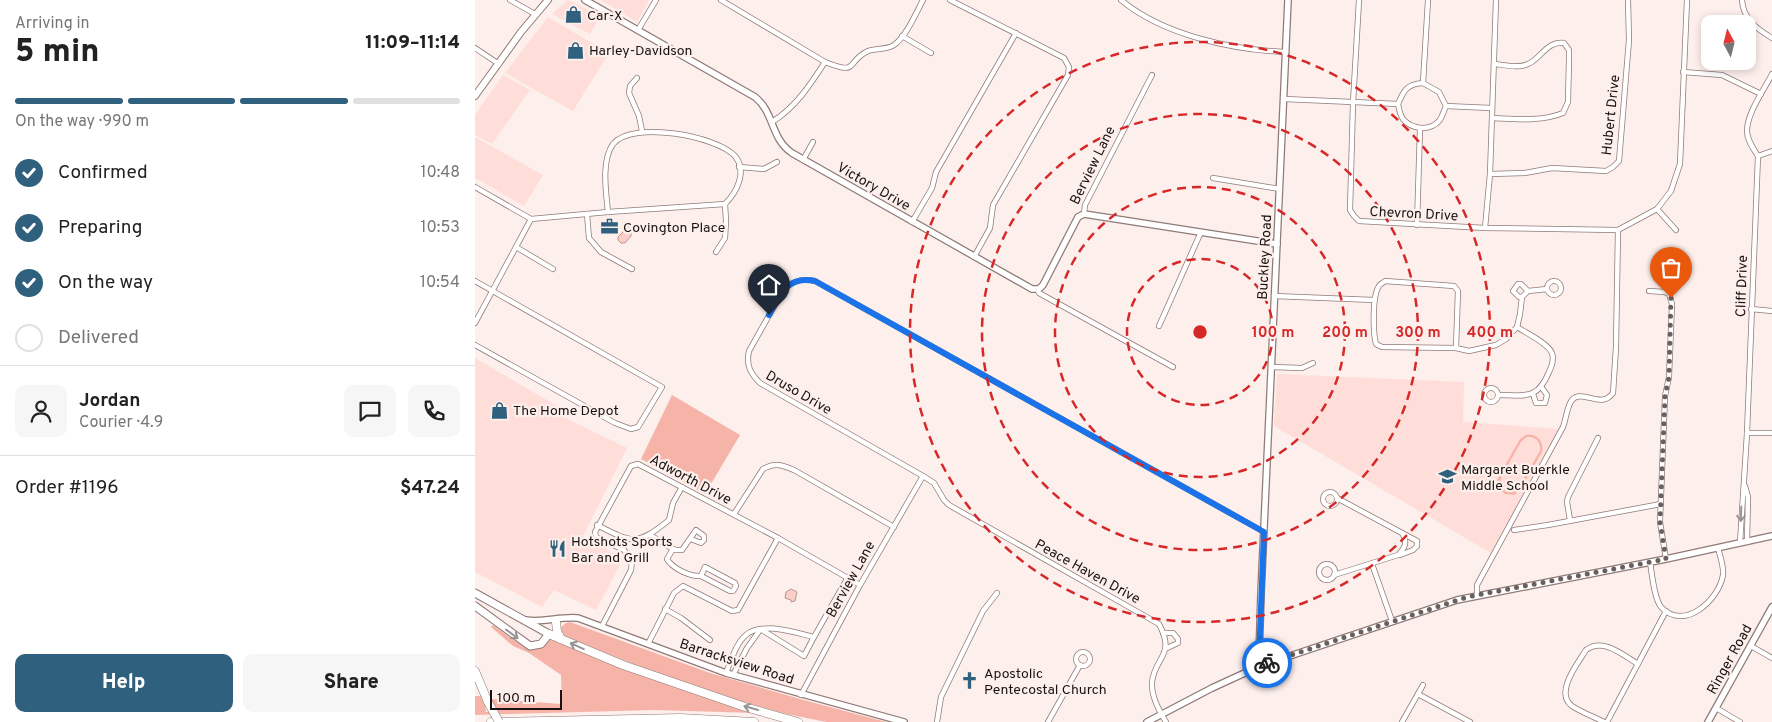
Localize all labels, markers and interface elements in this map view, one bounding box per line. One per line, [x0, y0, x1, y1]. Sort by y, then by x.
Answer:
shop icon: Car-X [563, 5, 583, 25]
place label: Car-X [587, 8, 622, 25]
text: Arriving in [15, 14, 90, 34]
north arrow [1701, 15, 1756, 70]
map controls [1701, 15, 1756, 70]
text: 11:09–11:14 [365, 31, 460, 55]
text: 5 min [15, 33, 100, 73]
shop icon: Harley-Davidson [565, 40, 585, 60]
place label: Harley-Davidson [589, 43, 692, 60]
street label: Hubert Drive [1599, 74, 1624, 156]
text: On the way · 990 m [15, 112, 149, 132]
street label: Berview Lane [1067, 124, 1120, 208]
icon: check [15, 159, 43, 187]
street label: Victory Drive [834, 159, 913, 215]
text: Confirmed [58, 161, 148, 185]
text: 10:48 [420, 163, 460, 183]
street label: Chevron Drive [1369, 204, 1459, 225]
icon: check [15, 214, 43, 242]
street label: Buckley Road [1255, 214, 1276, 300]
text: Preparing [58, 216, 142, 240]
office icon: Covington Place [599, 217, 619, 237]
text: 10:53 [421, 218, 460, 238]
place label: Covington Place [623, 220, 725, 237]
pin [1650, 247, 1692, 298]
icon: bag [1657, 254, 1685, 282]
street label: Cliff Drive [1733, 255, 1752, 317]
pin [748, 264, 790, 315]
icon: check [15, 269, 43, 297]
text: On the way [58, 271, 153, 295]
icon: home [755, 271, 783, 299]
text: 10:54 [420, 273, 460, 293]
centre of rings [1191, 323, 1209, 341]
text: 100 m [1252, 324, 1294, 343]
text: 200 m [1322, 324, 1368, 343]
text: 300 m [1395, 324, 1441, 343]
text: 400 m [1467, 324, 1513, 343]
text: Delivered [58, 326, 139, 350]
street label: Druso Drive [762, 368, 834, 419]
button: person [15, 385, 67, 437]
button: chat [344, 385, 396, 437]
button: phone [408, 385, 460, 437]
text: Jordan [79, 389, 141, 413]
shop icon: The Home Depot [489, 400, 509, 420]
place label: The Home Depot [513, 403, 619, 420]
text: Courier · 4.9 [79, 413, 163, 433]
street label: Adworth Drive [647, 452, 734, 509]
place label: Margaret Buerkle Middle School [1461, 462, 1570, 495]
school or university icon: Margaret Buerkle Middle School [1437, 467, 1457, 487]
text: Order #1196 [15, 476, 119, 500]
text: $47.24 [400, 476, 460, 500]
one-way arrow [1737, 505, 1746, 521]
place label: Hotshots Sports Bar and Grill [571, 534, 673, 567]
street label: Peace Haven Drive [1032, 536, 1143, 608]
street label: Berview Lane [823, 538, 879, 621]
restaurant icon: Hotshots Sports Bar and Grill [547, 539, 567, 559]
street label: Ringer Road [1704, 622, 1757, 698]
one-way arrow [505, 628, 518, 639]
street label: Barracksview Road [677, 636, 796, 689]
courier [1242, 638, 1292, 688]
one-way arrow [570, 641, 585, 651]
icon: bike [1253, 649, 1281, 677]
button: Help [15, 654, 233, 712]
button: Share [243, 654, 460, 712]
place label: Apostolic Pentecostal Church [984, 666, 1107, 699]
church icon: Apostolic Pentecostal Church [960, 671, 980, 691]
scale bar [490, 687, 563, 710]
text: 100 m [497, 690, 535, 707]
one-way arrow [744, 703, 760, 713]

